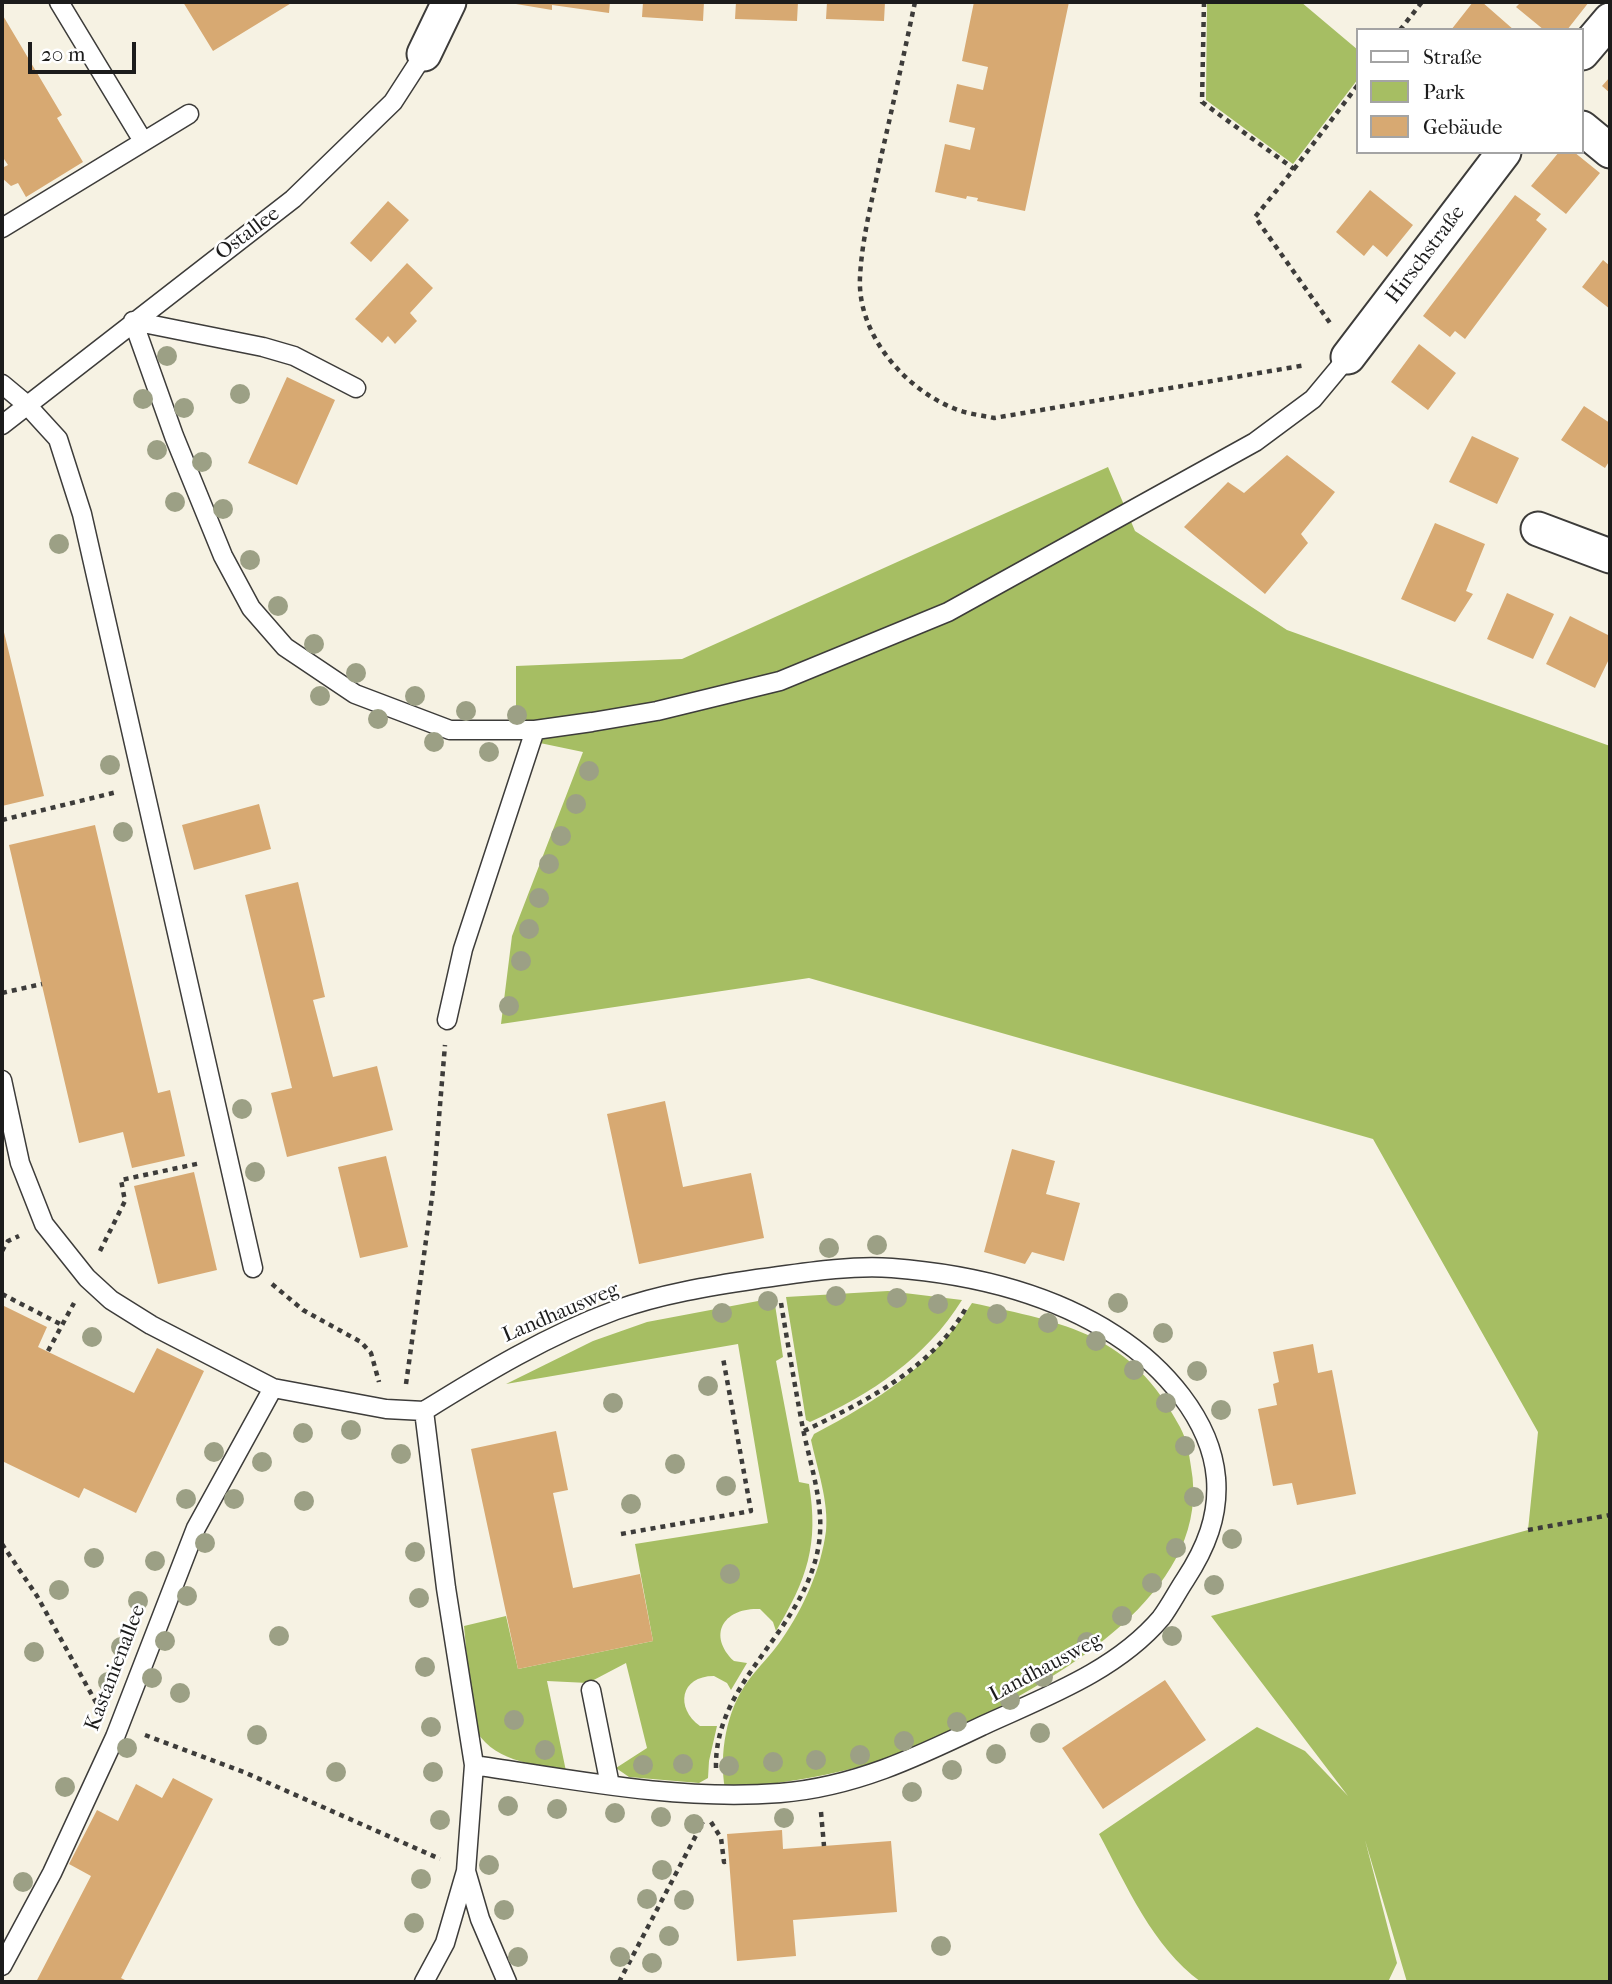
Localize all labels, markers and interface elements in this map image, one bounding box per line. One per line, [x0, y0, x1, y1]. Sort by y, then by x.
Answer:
scale bar [32, 28, 140, 72]
legend [1356, 28, 1584, 154]
text: 20 m [41, 42, 85, 66]
text: Straße [1423, 45, 1482, 69]
text: Park [1423, 80, 1465, 104]
text: Gebäude [1423, 115, 1503, 139]
street label: Hirschstraße [1381, 201, 1471, 309]
street label: Ostallee [211, 202, 285, 266]
street label: Landhausweg [499, 1277, 623, 1349]
street label: Kastanienallee [80, 1601, 152, 1735]
street label: Landhausweg [985, 1628, 1107, 1708]

